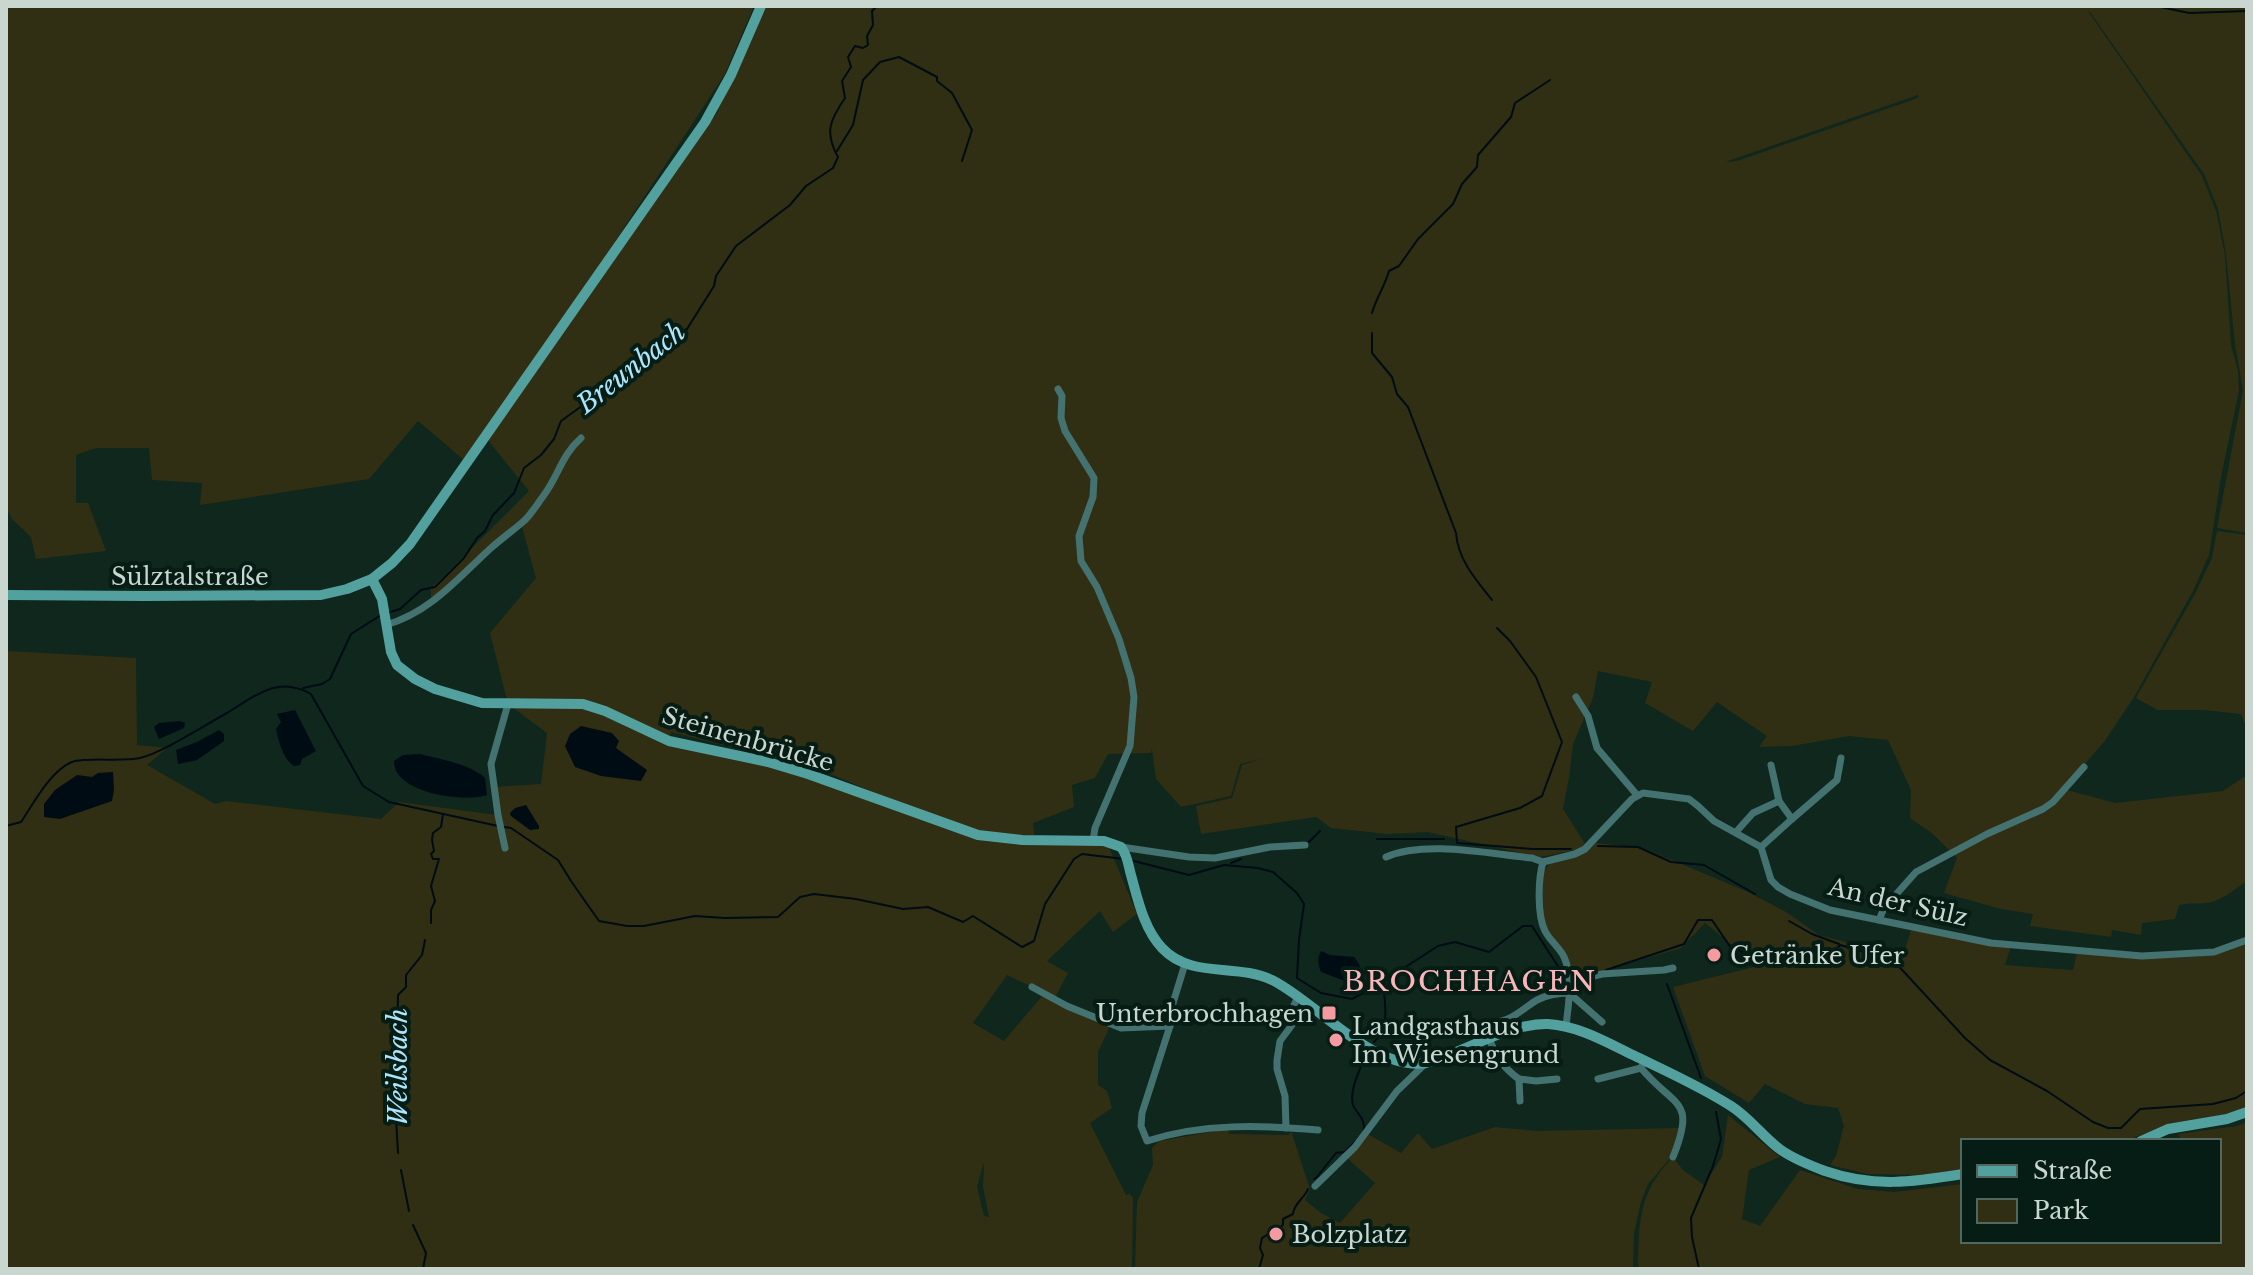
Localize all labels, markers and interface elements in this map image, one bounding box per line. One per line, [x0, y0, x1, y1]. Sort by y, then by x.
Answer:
water label: Breunbach [570, 316, 692, 421]
street label: Sülztalstraße [111, 562, 269, 591]
street label: Steinenbrücke [659, 701, 837, 777]
street label: An der Sülz [1824, 872, 1971, 932]
place label: Getränke Ufer [1730, 941, 1905, 970]
marker: Getränke Ufer [1705, 946, 1723, 964]
district label: BROCHHAGEN [1343, 964, 1597, 999]
place label: Unterbrochhagen [1096, 999, 1313, 1028]
marker: Unterbrochhagen [1320, 1004, 1338, 1022]
water label: Weilsbach [382, 1008, 414, 1126]
place label: Landgasthaus Im Wiesengrund [1352, 1012, 1559, 1069]
marker: Landgasthaus Im Wiesengrund [1327, 1031, 1345, 1049]
legend [1961, 1139, 2221, 1243]
text: Straße [2033, 1156, 2112, 1185]
text: Park [2033, 1196, 2089, 1225]
place label: Bolzplatz [1292, 1220, 1407, 1249]
marker: Bolzplatz [1267, 1225, 1285, 1243]

